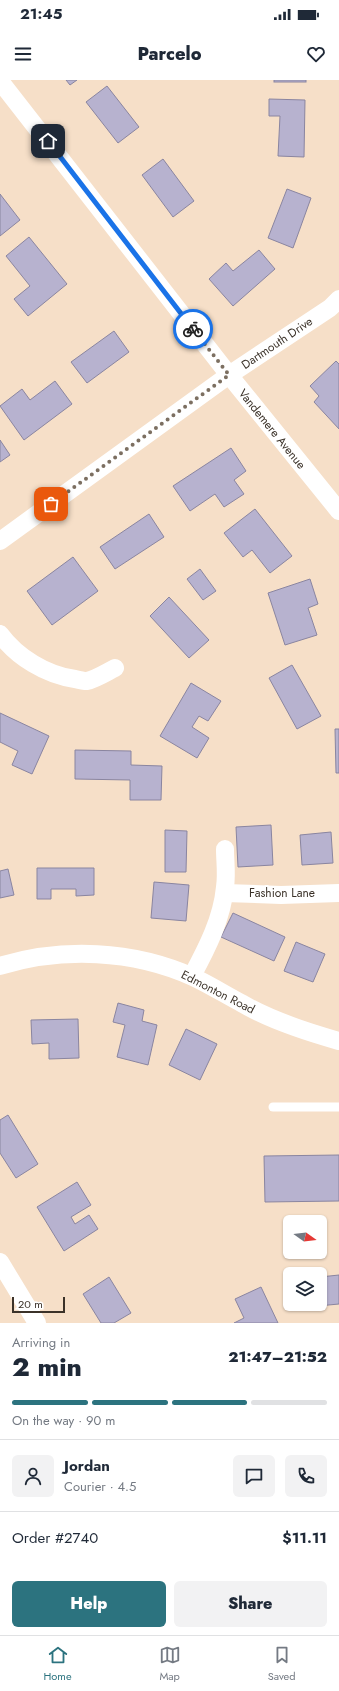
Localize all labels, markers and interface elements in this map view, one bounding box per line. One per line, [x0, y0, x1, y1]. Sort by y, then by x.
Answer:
text: 21:45 [20, 3, 62, 25]
text: Parcelo [137, 41, 202, 67]
icon: menu [12, 43, 34, 65]
icon: heart [305, 43, 327, 65]
pin [31, 124, 65, 158]
icon: home [37, 130, 59, 152]
courier [173, 309, 213, 349]
street label: Dartmouth Drive [238, 312, 316, 374]
icon: bike [182, 318, 204, 340]
street label: Vandemere Avenue [234, 385, 310, 473]
pin [34, 487, 68, 521]
icon: bag [40, 493, 62, 515]
street label: Fashion Lane [249, 884, 315, 902]
street label: Edmonton Road [178, 966, 258, 1018]
north arrow [283, 1215, 327, 1259]
map controls [283, 1215, 327, 1311]
button: layers [283, 1267, 327, 1311]
scale bar [12, 1295, 65, 1314]
text: 20 m [18, 1296, 43, 1312]
text: Arriving in [12, 1333, 70, 1352]
text: 21:47–21:52 [228, 1346, 327, 1368]
text: 2 min [12, 1348, 82, 1386]
text: On the way · 90 m [12, 1411, 115, 1430]
button: person [12, 1455, 54, 1497]
text: Jordan [64, 1455, 110, 1477]
button: chat [233, 1455, 275, 1497]
button: phone [285, 1455, 327, 1497]
text: Courier · 4.5 [64, 1477, 136, 1496]
text: Order #2740 [12, 1527, 98, 1549]
text: $11.11 [282, 1527, 327, 1549]
button: Help [12, 1581, 166, 1627]
button: Share [174, 1581, 327, 1627]
tab: Home [44, 1644, 72, 1684]
tab: Map [159, 1644, 181, 1684]
tab: Saved [268, 1644, 296, 1684]

